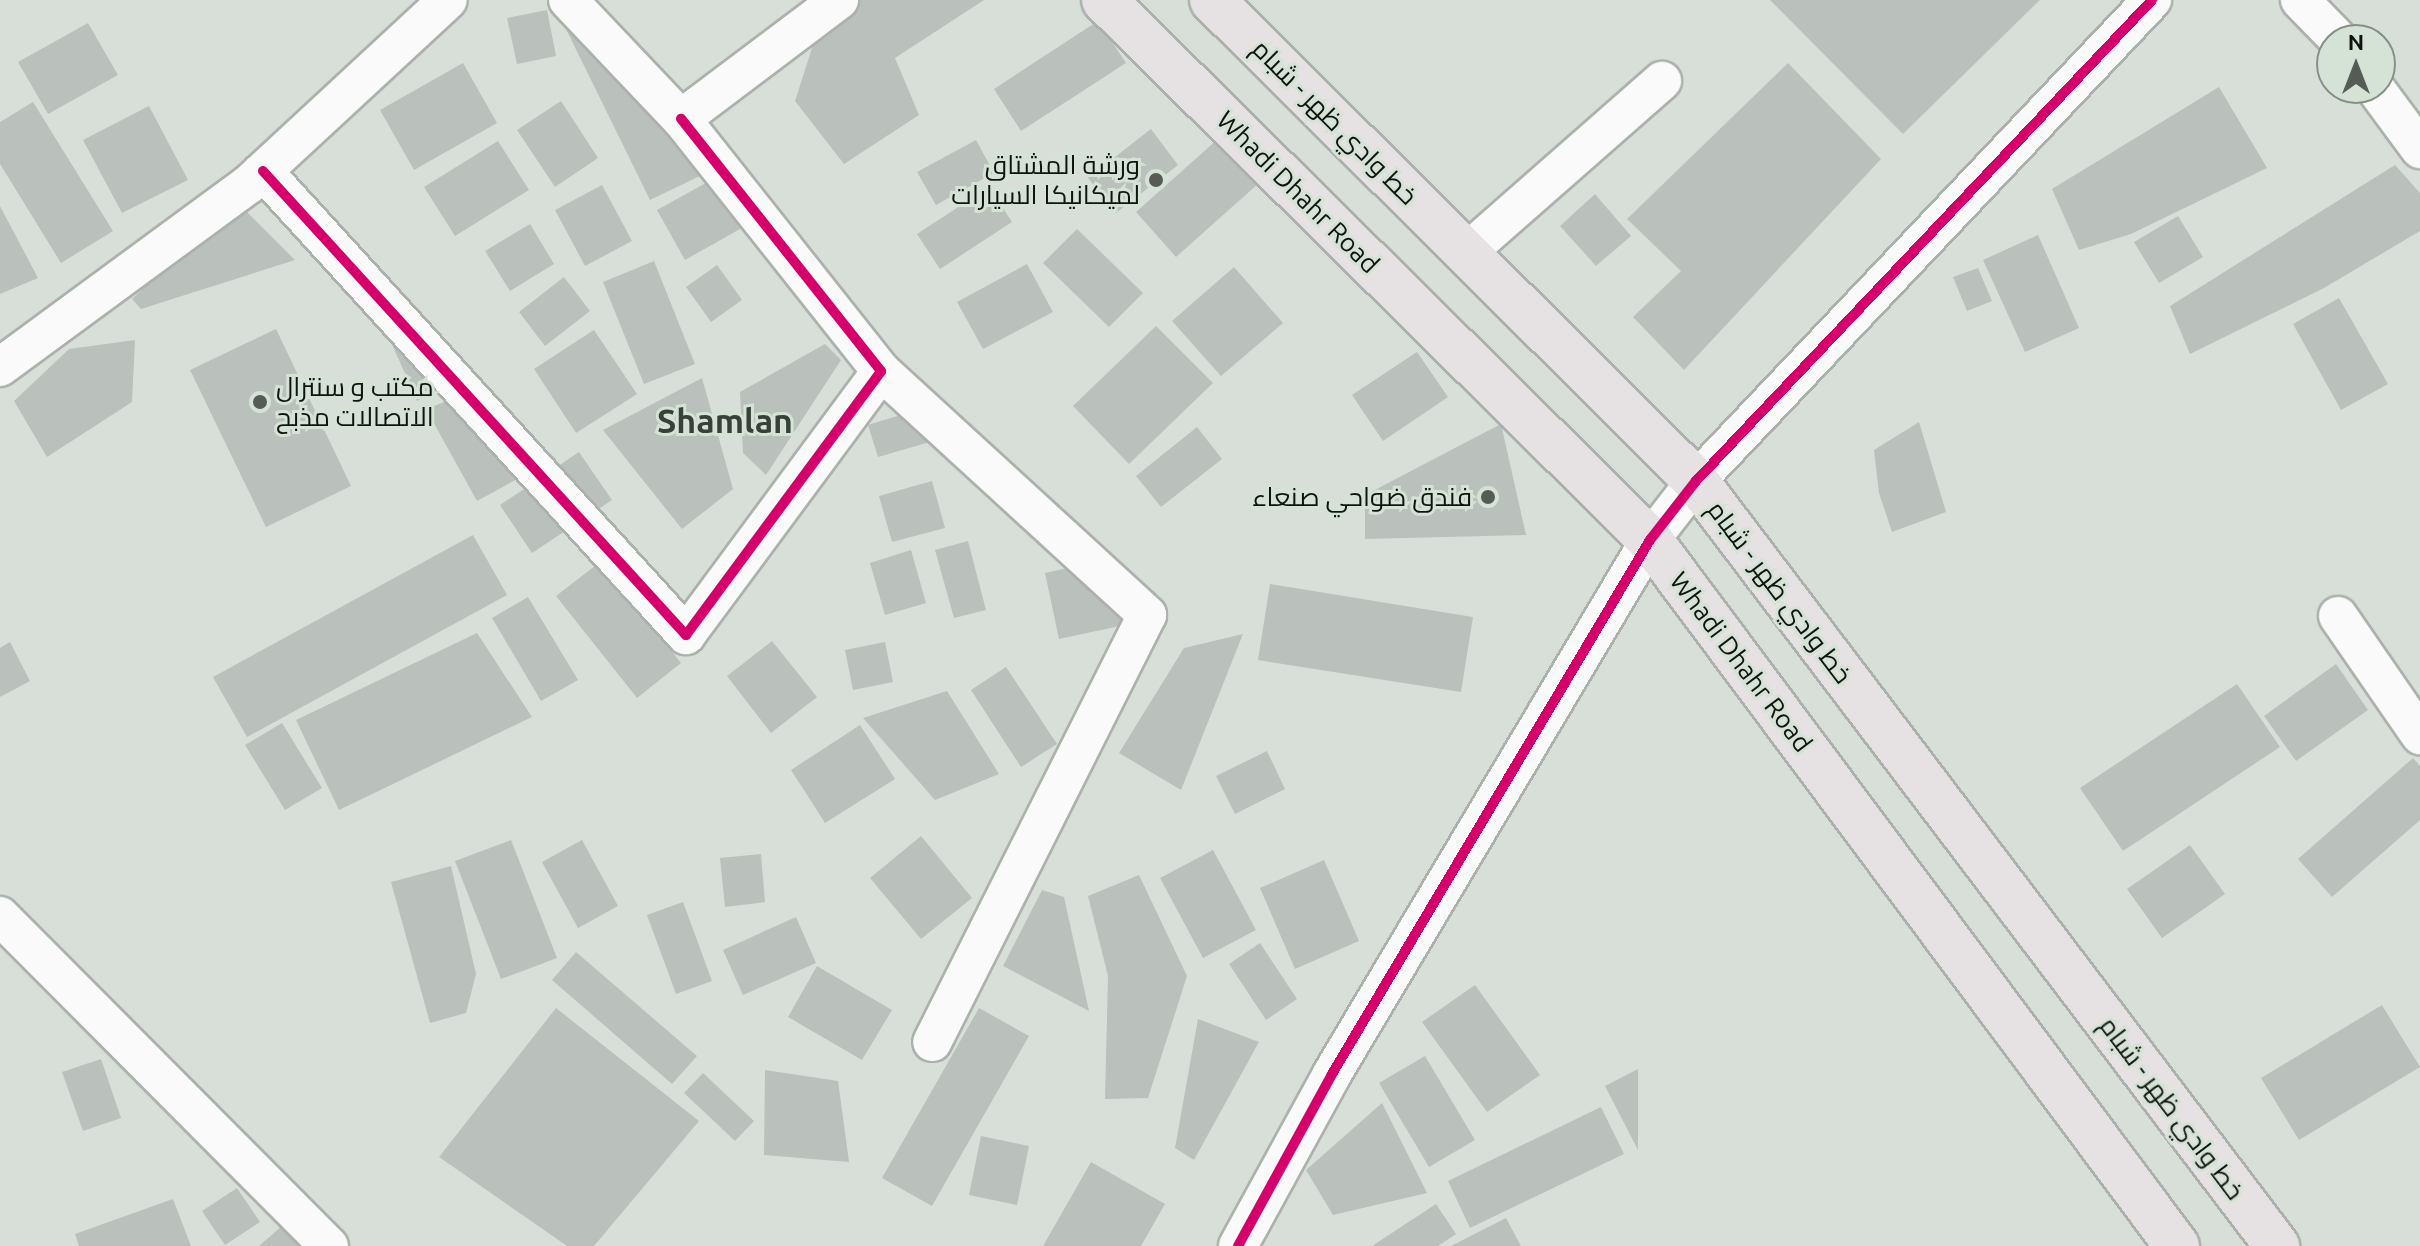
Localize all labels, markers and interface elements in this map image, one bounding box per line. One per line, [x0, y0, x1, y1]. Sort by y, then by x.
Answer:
north arrow [2316, 24, 2396, 104]
text: N [2348, 29, 2364, 54]
street label: خط وادي ظهر - شبام [1246, 33, 1424, 211]
street label: Whadi Dhahr Road [1210, 104, 1386, 280]
place label: ورشة المشتاق لميكانيكا السيارات [951, 149, 1140, 210]
marker: ورشة المشتاق لميكانيكا السيارات [1147, 171, 1165, 189]
place label: مكتب و سنترال الاتصالات مذبح [276, 371, 434, 432]
marker: مكتب و سنترال الاتصالات مذبح [251, 393, 269, 411]
district label: Shamlan [657, 401, 793, 441]
place label: فندق ضواحي صنعاء [1252, 481, 1472, 513]
marker: فندق ضواحي صنعاء [1479, 488, 1497, 506]
street label: خط وادي ظهر - شبام [1701, 494, 1859, 690]
street label: Whadi Dhahr Road [1663, 566, 1819, 758]
street label: خط وادي ظهر - شبام [2093, 1010, 2251, 1206]

